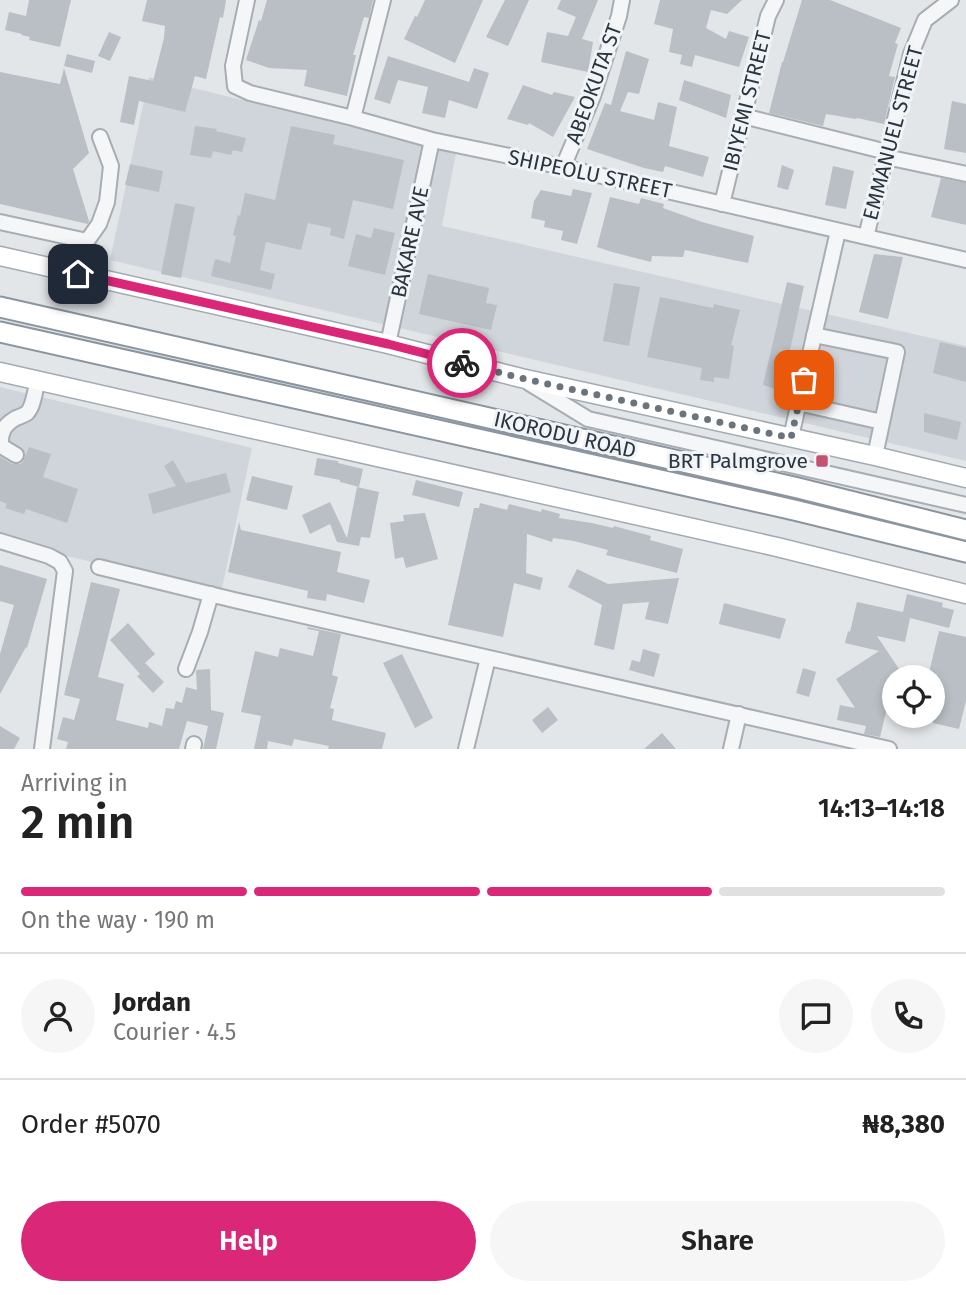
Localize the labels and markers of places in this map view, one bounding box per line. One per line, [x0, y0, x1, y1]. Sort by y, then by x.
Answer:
pin [48, 244, 108, 304]
pin [774, 350, 834, 410]
place label: BRT Palmgrove [668, 448, 808, 474]
marker: BRT Palmgrove [814, 453, 830, 469]

